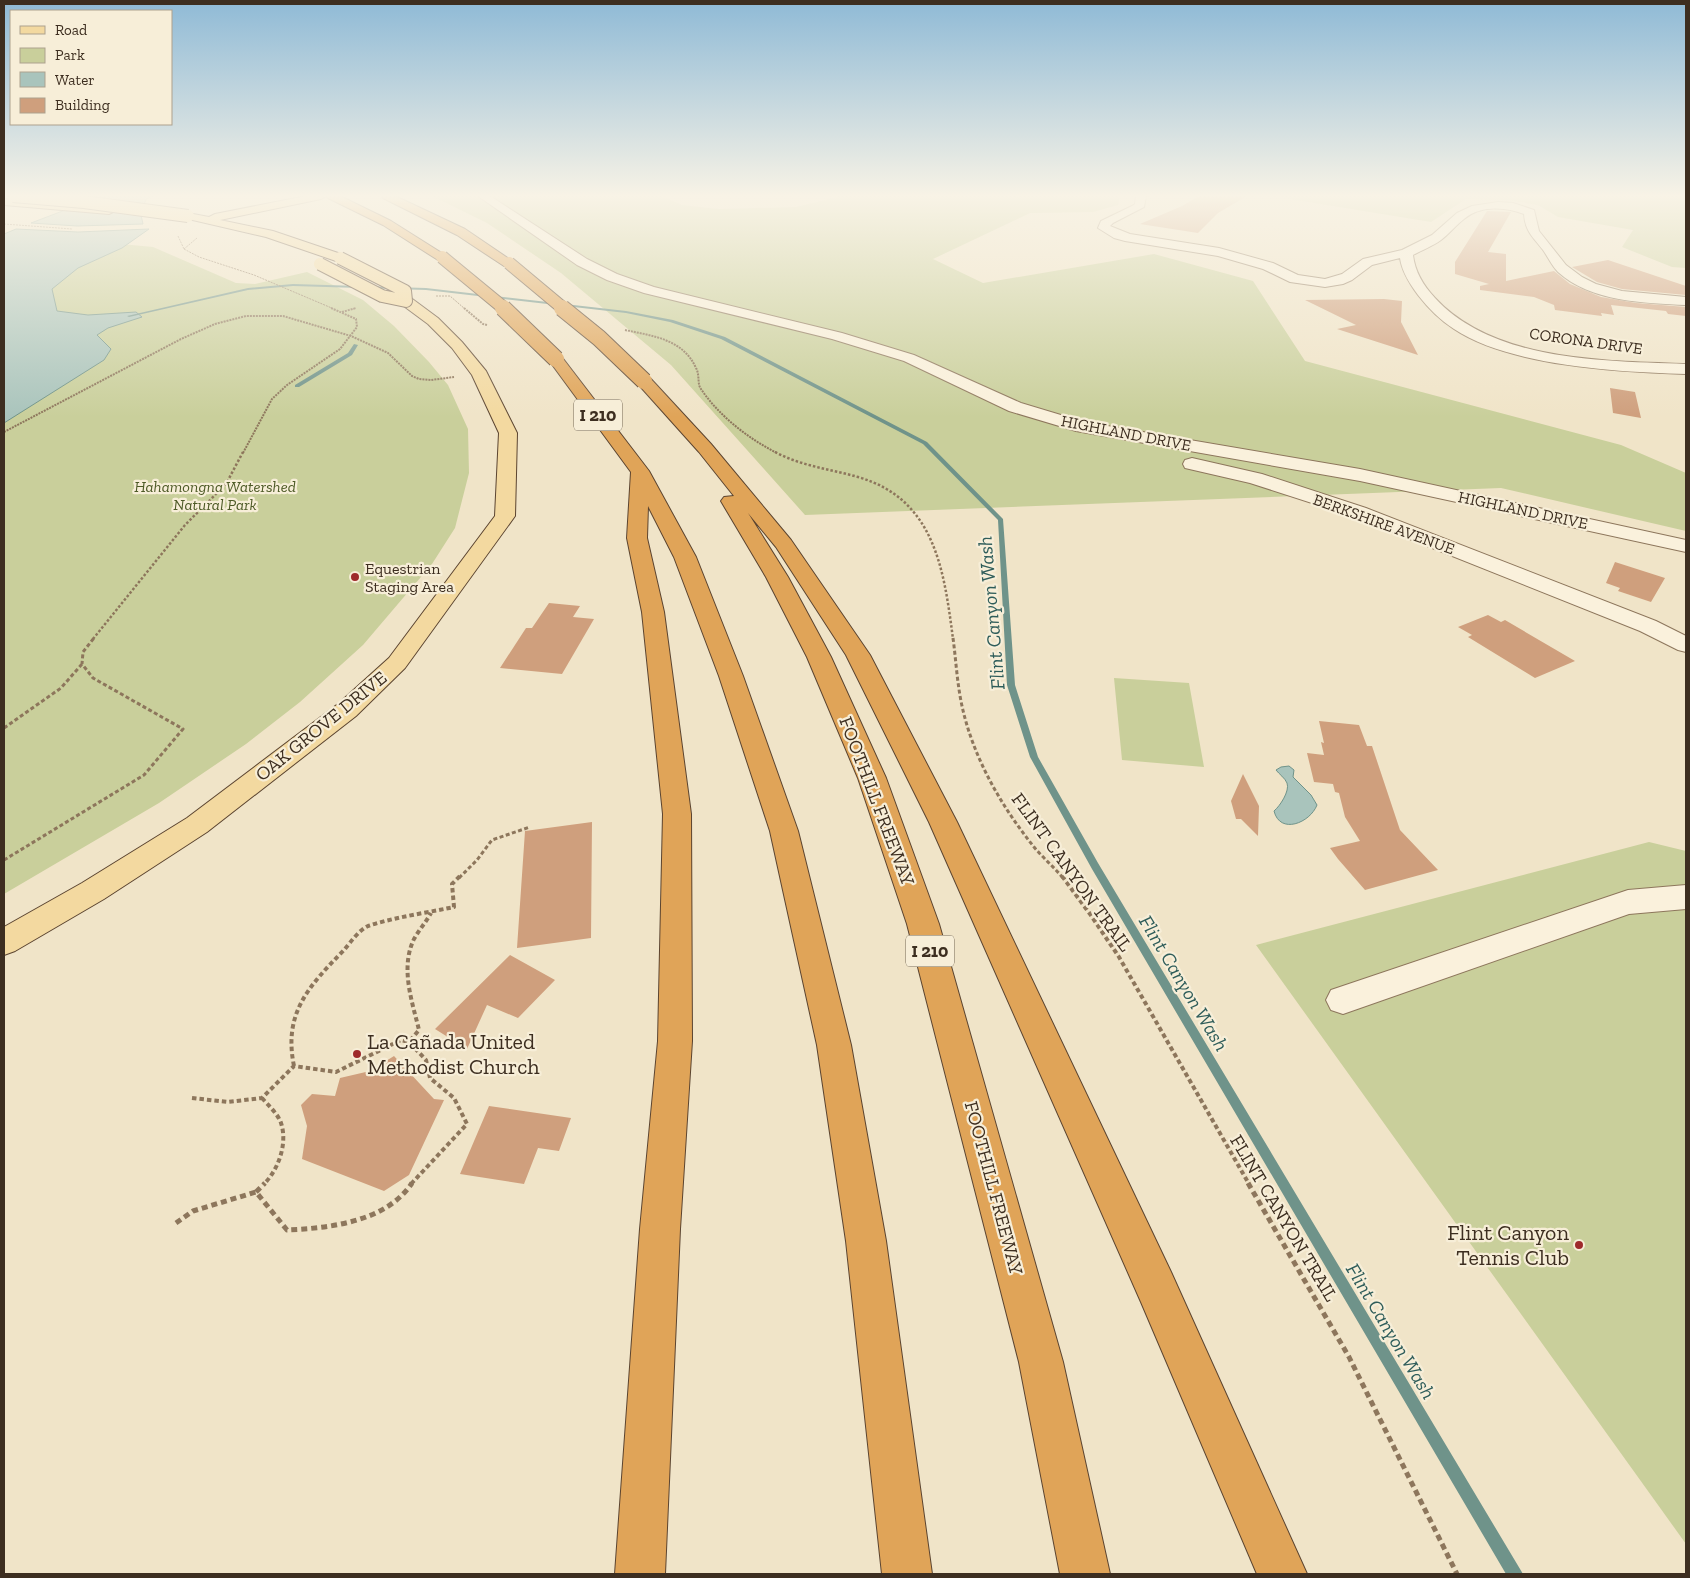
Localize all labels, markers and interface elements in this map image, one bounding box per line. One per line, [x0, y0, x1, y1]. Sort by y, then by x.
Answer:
legend [10, 10, 172, 125]
text: Road [55, 21, 88, 39]
text: Park [55, 46, 85, 64]
text: Water [55, 71, 95, 89]
text: Building [55, 96, 110, 114]
street label: CORONA DRIVE [1528, 324, 1644, 358]
road number: I 210 [574, 400, 622, 430]
street label: HIGHLAND DRIVE [1059, 411, 1193, 455]
park label: Hahamongna Watershed Natural Park [134, 477, 296, 514]
street label: HIGHLAND DRIVE [1457, 487, 1589, 533]
street label: BERKSHIRE AVENUE [1311, 490, 1457, 558]
water label: Flint Canyon Wash [972, 535, 1010, 691]
place label: Equestrian Staging Area [365, 559, 454, 596]
marker: Equestrian Staging Area [349, 571, 361, 583]
street label: OAK GROVE DRIVE [251, 666, 391, 786]
street label: FOOTHILL FREEWAY [834, 713, 920, 889]
street label: FLINT CANYON TRAIL [1007, 788, 1138, 956]
water label: Flint Canyon Wash [1134, 911, 1234, 1055]
road number: I 210 [906, 936, 954, 966]
place label: La Cañada United Methodist Church [367, 1028, 540, 1080]
marker: La Cañada United Methodist Church [351, 1048, 363, 1060]
street label: FOOTHILL FREEWAY [960, 1099, 1028, 1278]
street label: FLINT CANYON TRAIL [1225, 1131, 1343, 1306]
place label: Flint Canyon Tennis Club [1447, 1219, 1569, 1271]
marker: Flint Canyon Tennis Club [1573, 1239, 1585, 1251]
water label: Flint Canyon Wash [1341, 1259, 1441, 1403]

